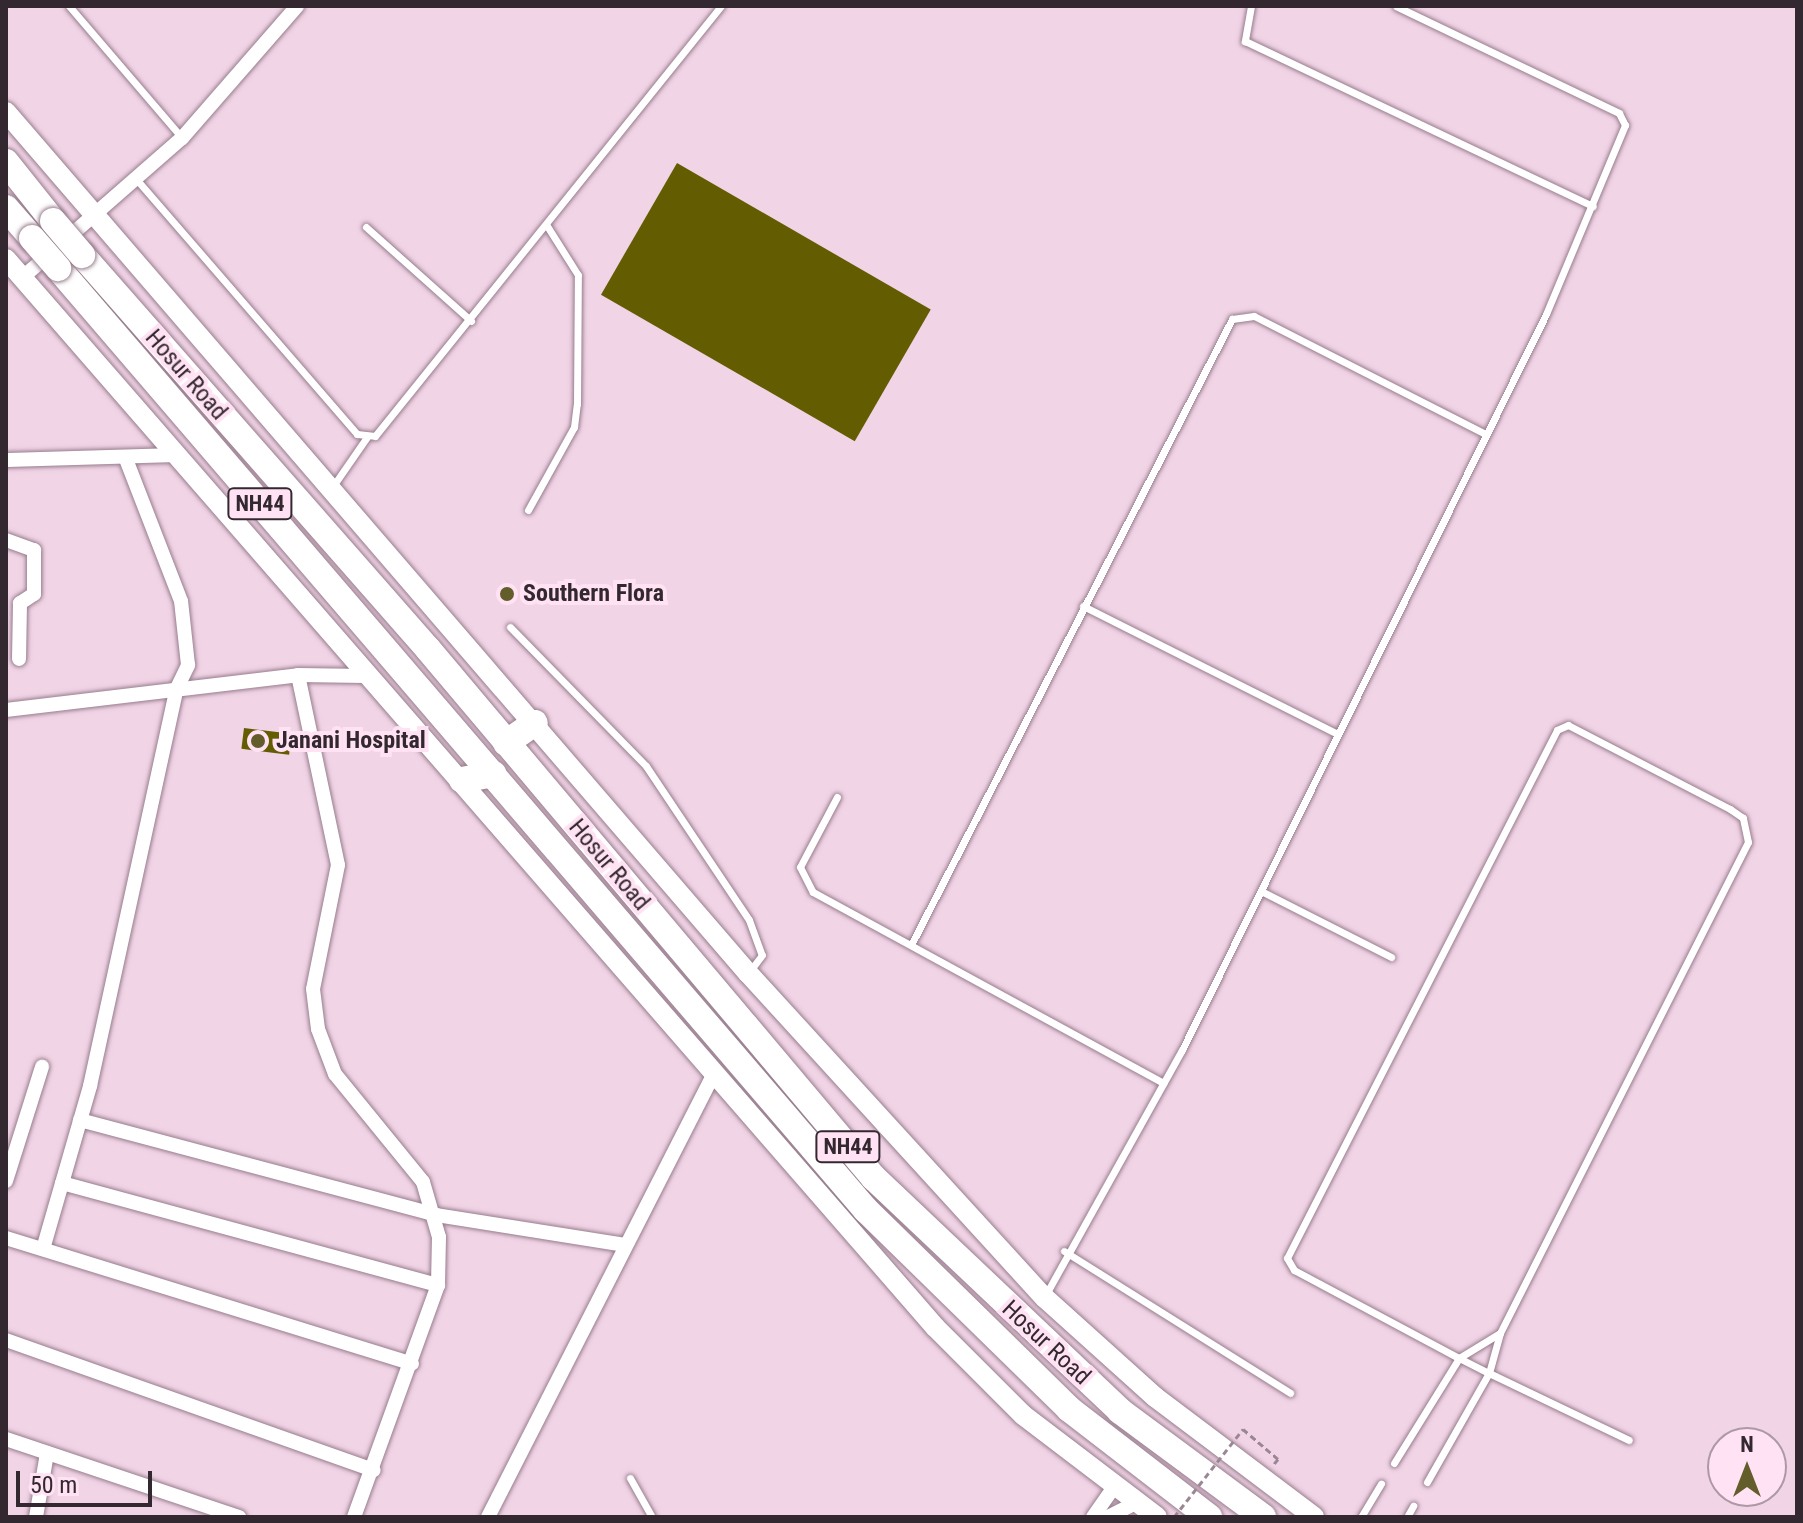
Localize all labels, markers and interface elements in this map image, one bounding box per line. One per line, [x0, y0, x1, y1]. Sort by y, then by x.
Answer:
street label: Hosur Road [139, 324, 233, 426]
road number: NH44 [226, 486, 294, 522]
place label: Southern Flora [523, 580, 664, 608]
marker: Southern Flora [498, 585, 516, 603]
place label: Janani Hospital [276, 727, 426, 755]
marker: Janani Hospital [247, 730, 269, 752]
street label: Hosur Road [562, 813, 656, 917]
road number: NH44 [814, 1129, 882, 1165]
street label: Hosur Road [996, 1295, 1096, 1391]
north arrow [1707, 1427, 1787, 1507]
text: N [1740, 1432, 1754, 1457]
scale bar [20, 1455, 156, 1505]
text: 50 m [30, 1471, 77, 1499]

